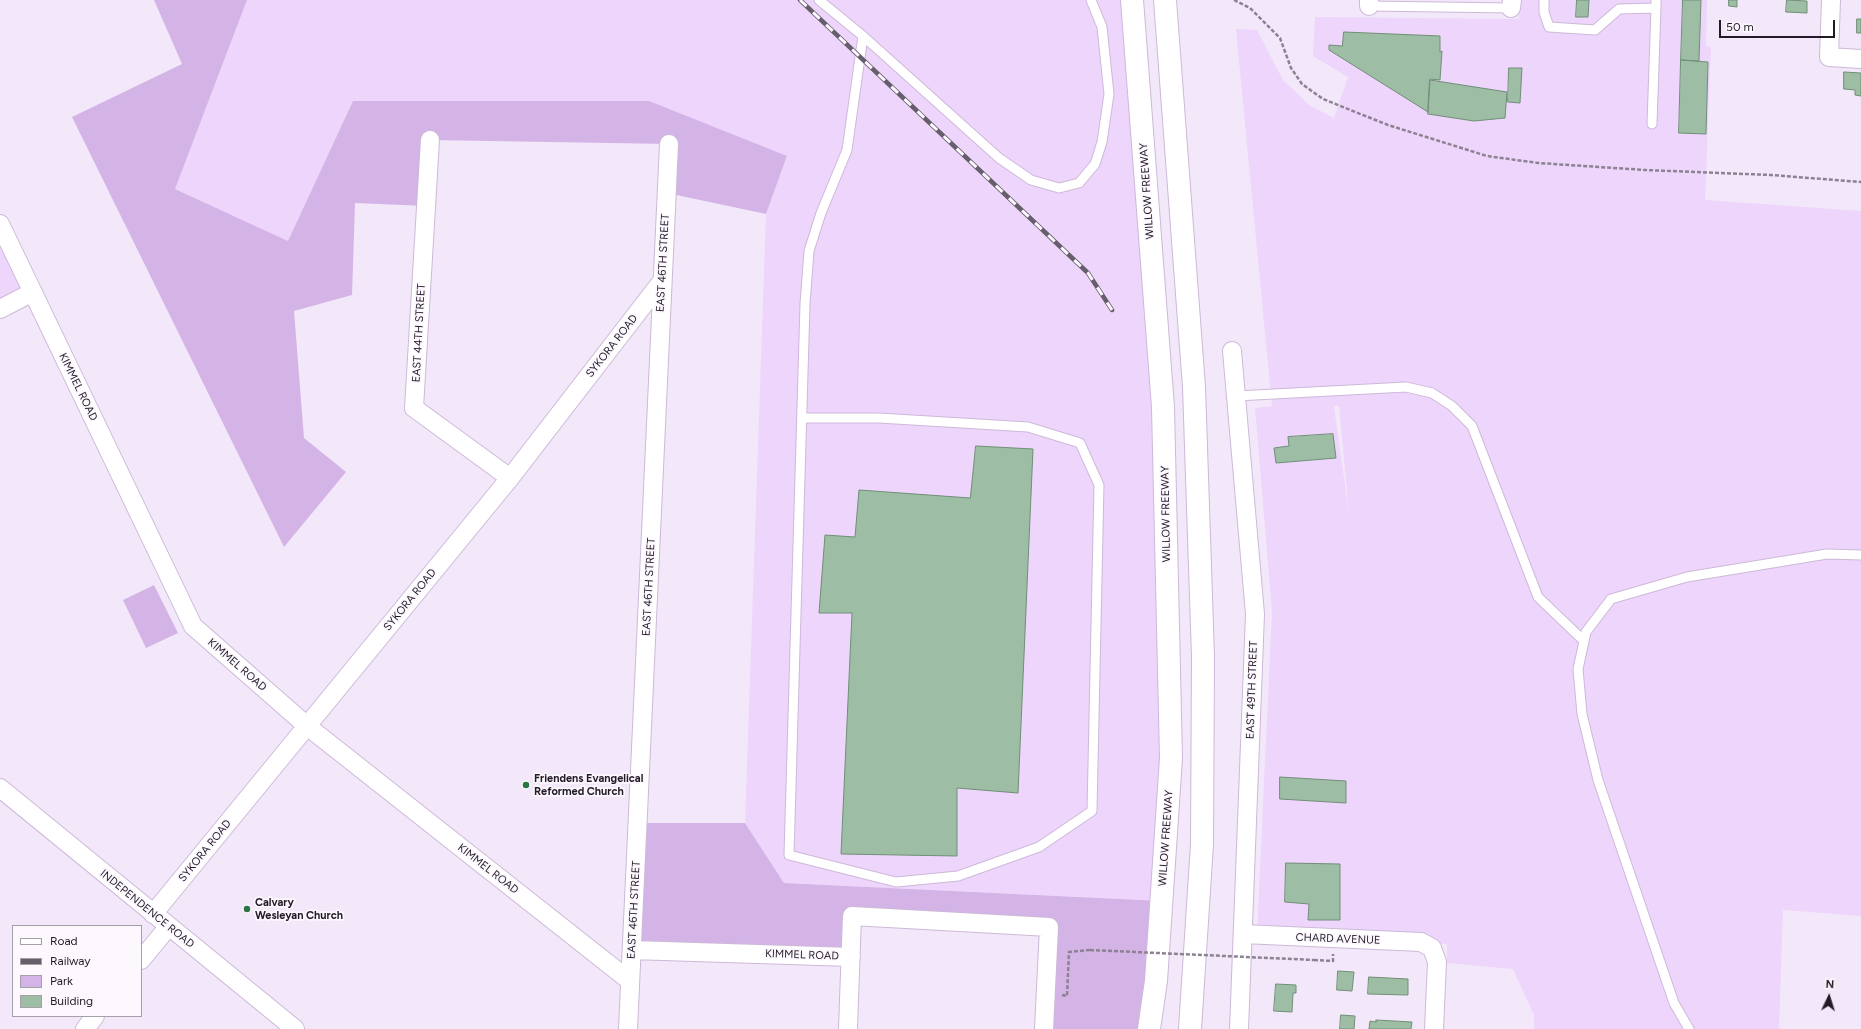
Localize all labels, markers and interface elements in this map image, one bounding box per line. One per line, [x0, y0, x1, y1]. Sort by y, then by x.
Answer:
scale bar [1721, 12, 1837, 38]
text: 50 m [1726, 20, 1754, 34]
street label: WILLOW FREEWAY [1137, 142, 1157, 240]
street label: EAST 46TH STREET [654, 214, 672, 312]
street label: EAST 44TH STREET [410, 283, 428, 383]
street label: SYKORA ROAD [583, 312, 641, 380]
street label: KIMMEL ROAD [56, 351, 100, 423]
street label: WILLOW FREEWAY [1159, 466, 1173, 562]
street label: EAST 46TH STREET [640, 538, 658, 636]
street label: SYKORA ROAD [381, 566, 439, 634]
street label: KIMMEL ROAD [205, 636, 269, 694]
street label: EAST 49TH STREET [1244, 641, 1260, 739]
place label: Friendens Evangelical Reformed Church [534, 772, 643, 798]
marker: Friendens Evangelical Reformed Church [521, 780, 531, 790]
street label: WILLOW FREEWAY [1156, 789, 1176, 887]
street label: SYKORA ROAD [176, 817, 234, 885]
street label: KIMMEL ROAD [455, 841, 521, 897]
street label: EAST 46TH STREET [625, 861, 643, 959]
street label: INDEPENDENCE ROAD [97, 867, 197, 951]
place label: Calvary Wesleyan Church [255, 896, 343, 922]
marker: Calvary Wesleyan Church [242, 904, 252, 914]
legend [12, 925, 142, 1017]
street label: CHARD AVENUE [1295, 931, 1381, 947]
text: Road [50, 934, 78, 948]
street label: KIMMEL ROAD [765, 947, 839, 963]
text: Railway [50, 954, 91, 968]
text: Park [50, 974, 73, 988]
north arrow [1809, 977, 1849, 1017]
text: N [1825, 978, 1835, 991]
text: Building [50, 994, 93, 1008]

